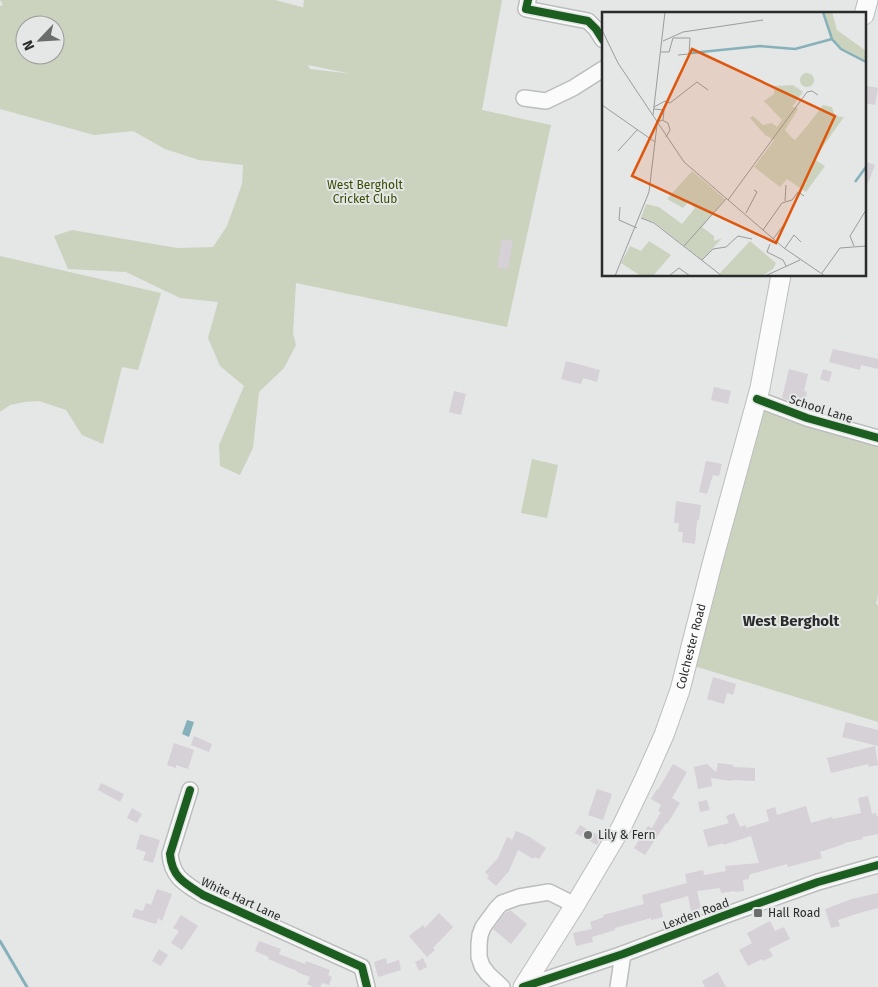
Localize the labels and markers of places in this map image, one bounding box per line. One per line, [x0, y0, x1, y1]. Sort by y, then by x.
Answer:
place label: Lily & Fern [598, 828, 655, 842]
marker: Lily & Fern [582, 829, 594, 841]
place label: Hall Road [768, 906, 820, 920]
marker: Hall Road [752, 907, 764, 919]

